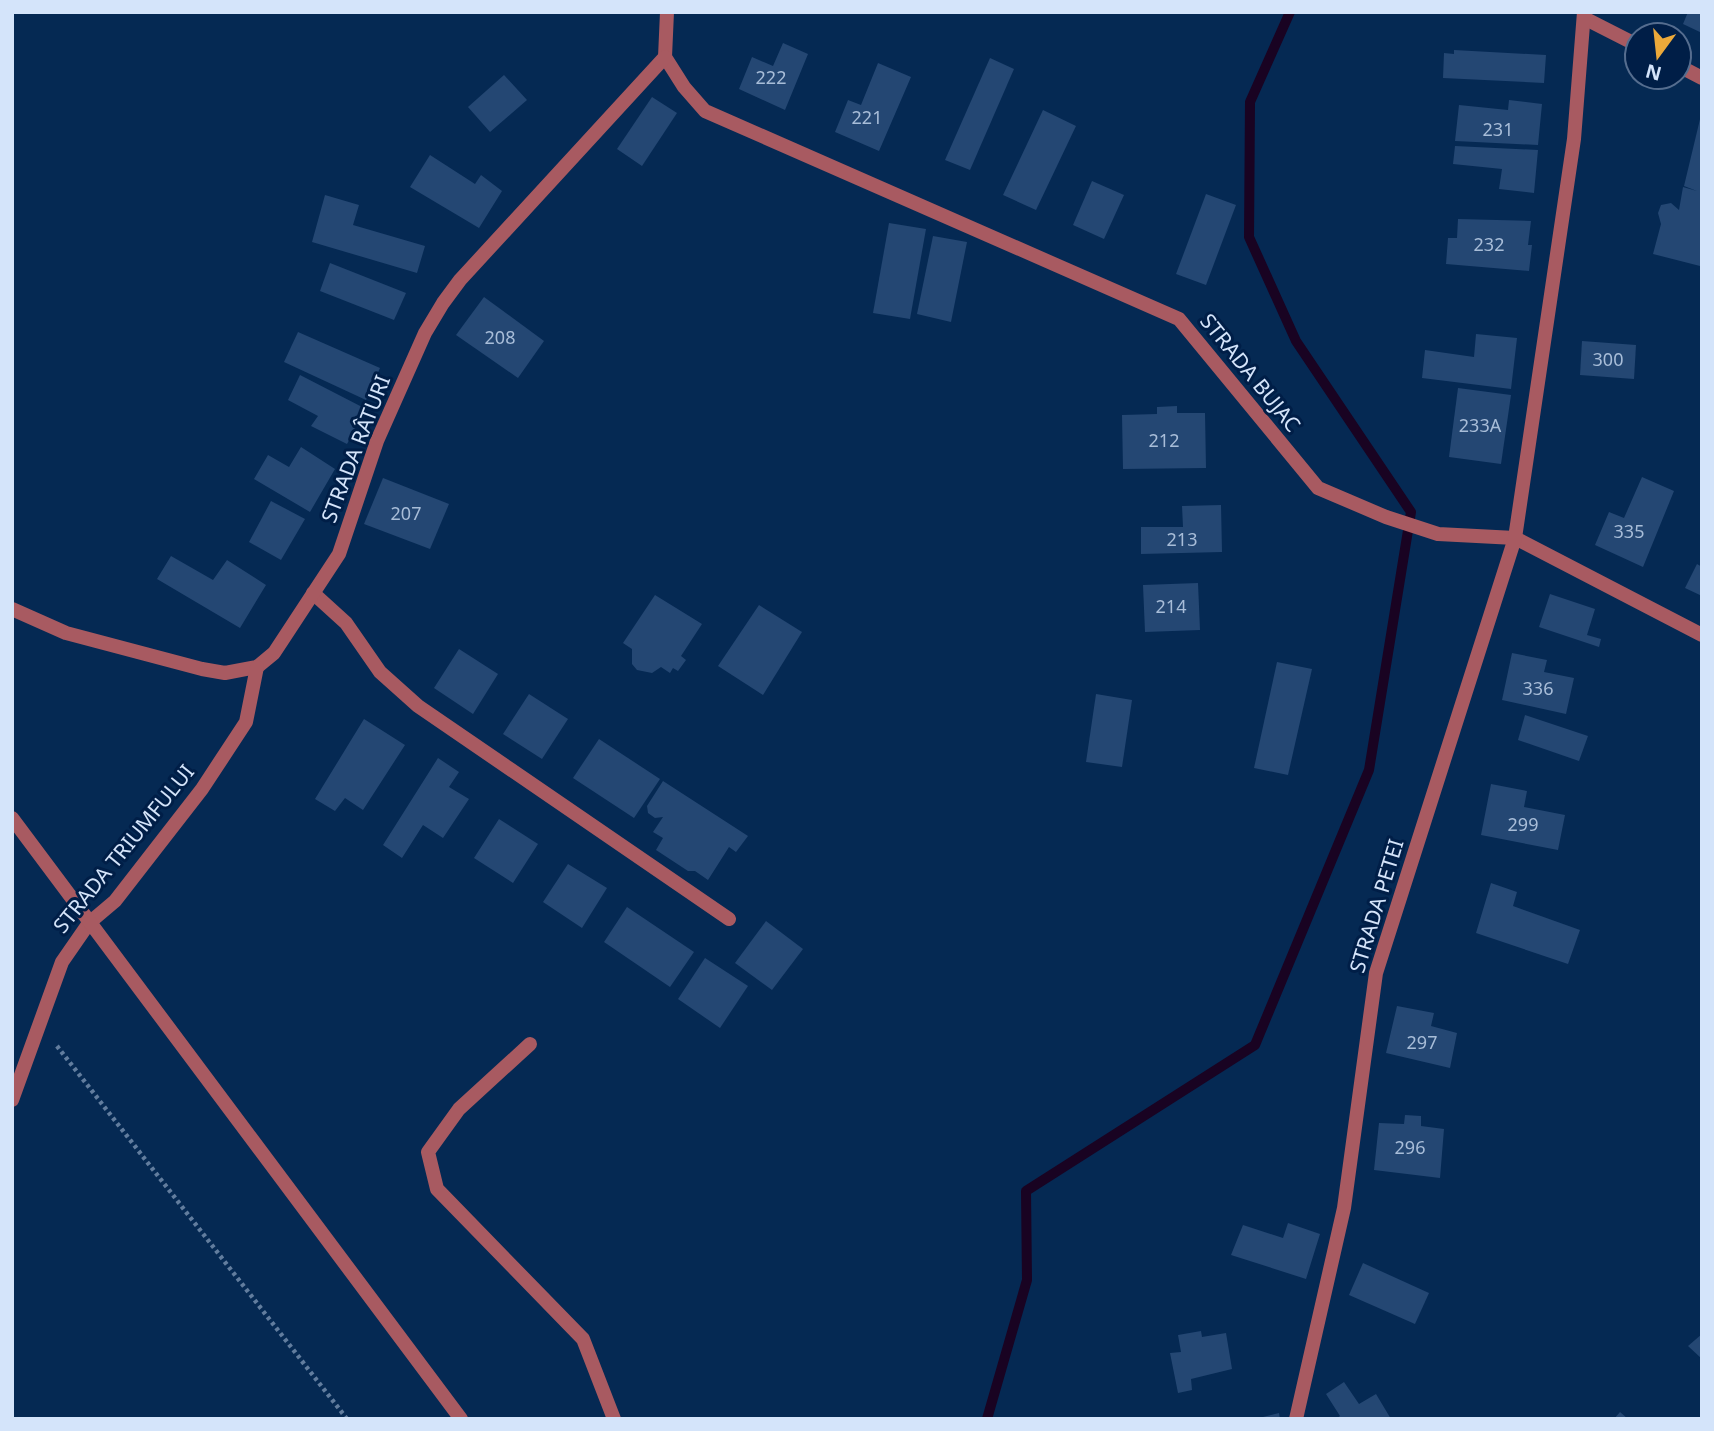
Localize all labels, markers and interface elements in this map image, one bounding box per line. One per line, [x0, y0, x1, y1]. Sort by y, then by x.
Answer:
north arrow [1623, 21, 1693, 91]
text: N [1643, 58, 1664, 87]
house number: 222 [756, 65, 786, 89]
house number: 221 [852, 105, 882, 129]
house number: 231 [1483, 117, 1513, 141]
house number: 232 [1474, 232, 1504, 256]
street label: STRADA BUJAC [1194, 307, 1307, 437]
house number: 208 [485, 325, 515, 349]
house number: 300 [1593, 347, 1623, 371]
street label: STRADA RÂTURI [314, 371, 396, 526]
house number: 233A [1459, 413, 1502, 437]
house number: 212 [1149, 428, 1179, 452]
house number: 207 [391, 501, 421, 525]
house number: 335 [1614, 519, 1644, 543]
house number: 213 [1167, 527, 1197, 551]
house number: 214 [1156, 594, 1186, 618]
house number: 336 [1523, 676, 1553, 700]
street label: STRADA TRIUMFULUI [47, 758, 200, 938]
house number: 299 [1508, 812, 1538, 836]
street label: STRADA PETEI [1342, 835, 1410, 976]
house number: 297 [1407, 1030, 1437, 1054]
house number: 296 [1395, 1135, 1425, 1159]

